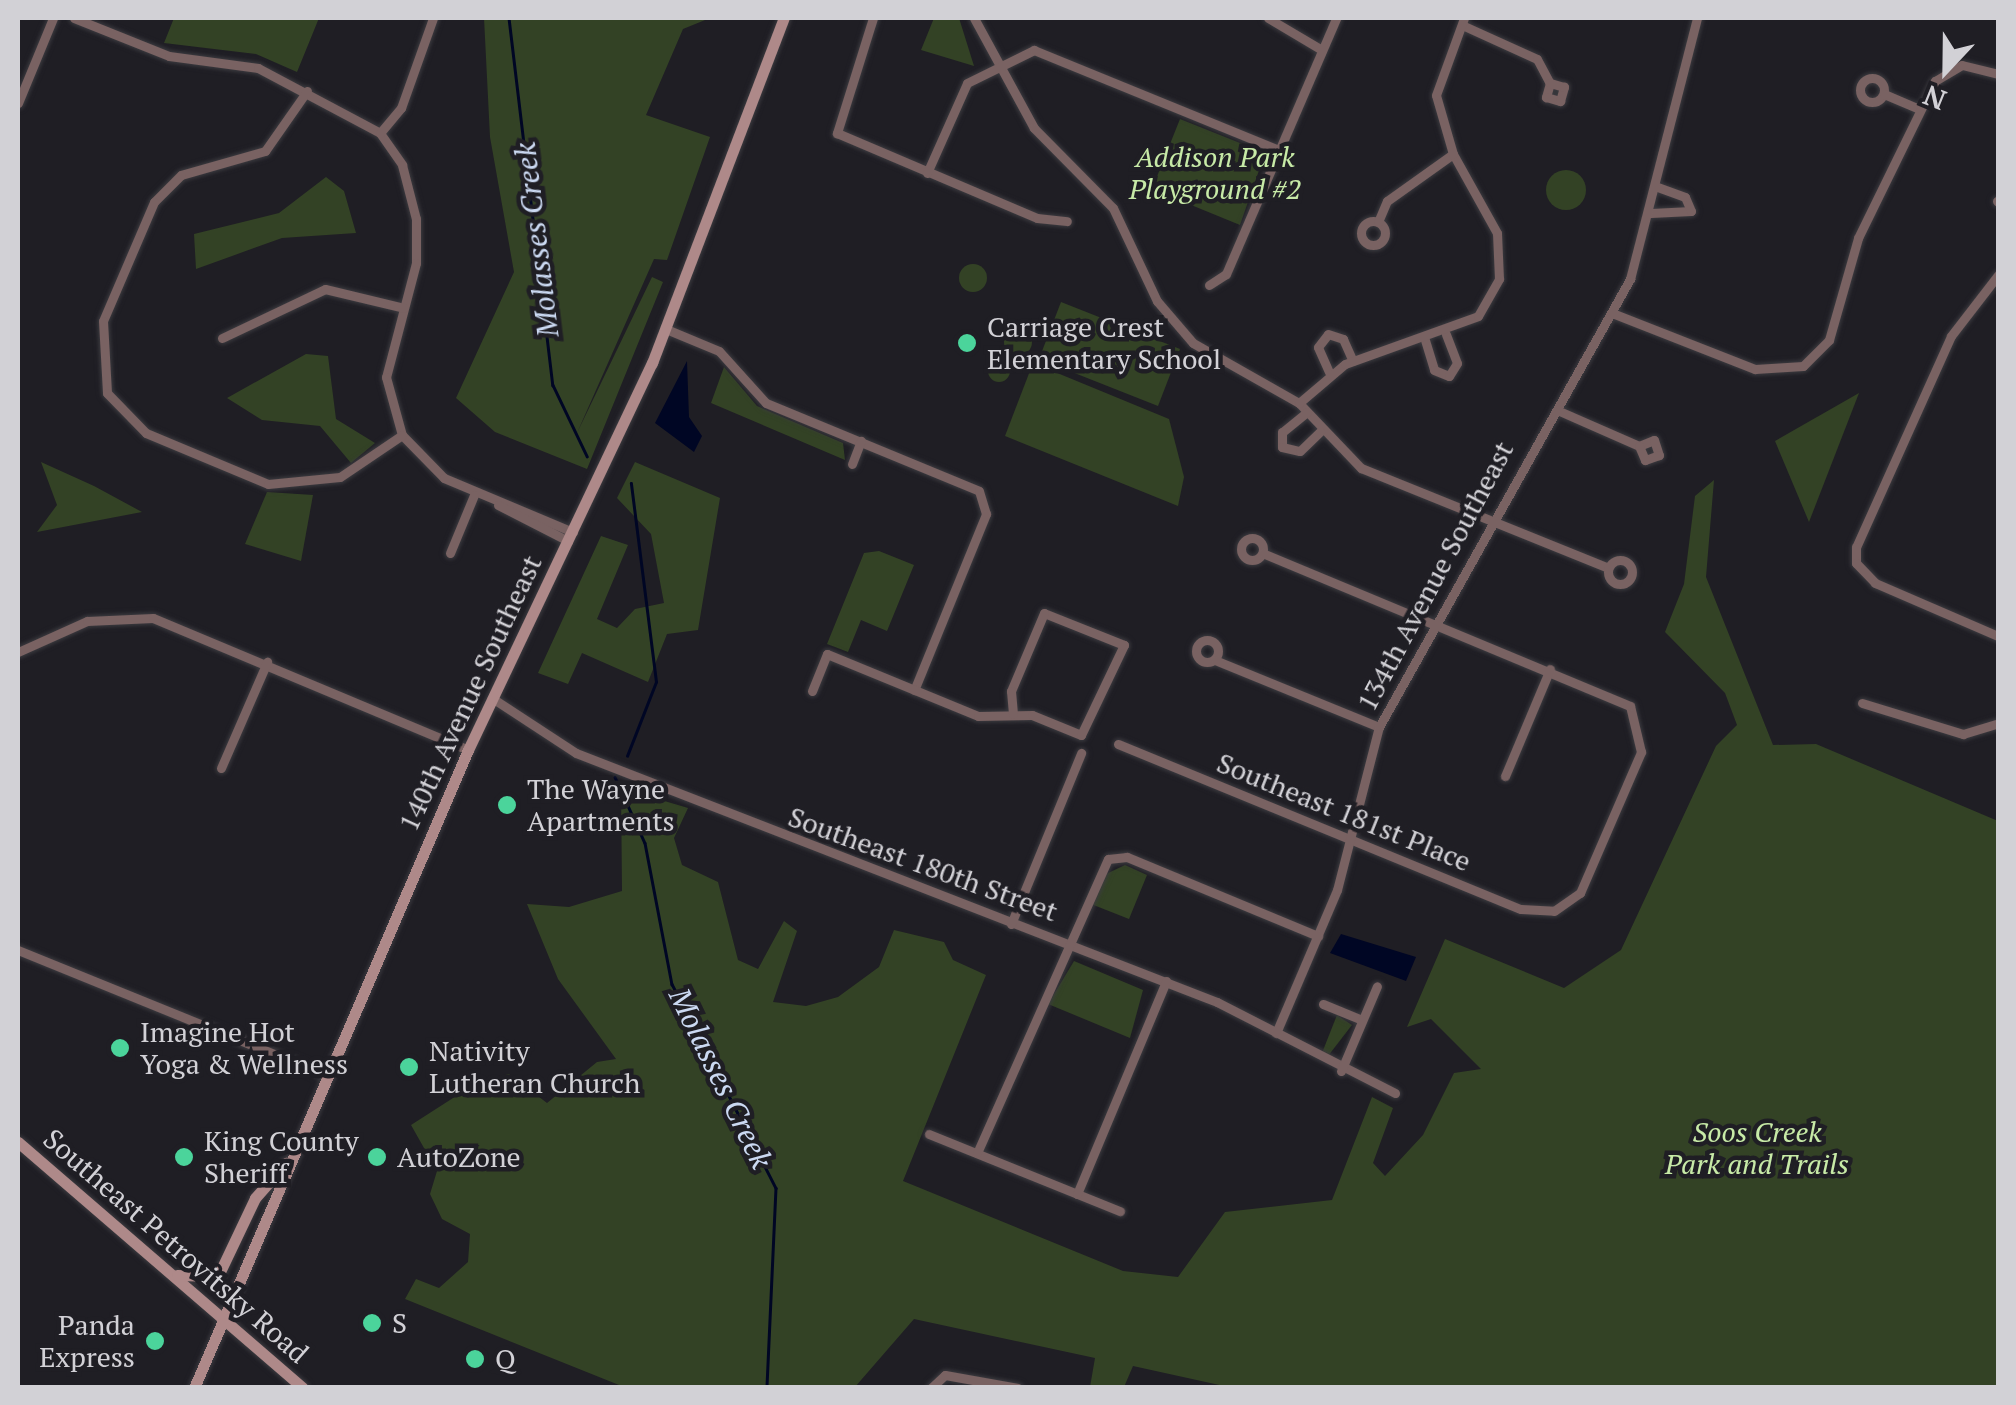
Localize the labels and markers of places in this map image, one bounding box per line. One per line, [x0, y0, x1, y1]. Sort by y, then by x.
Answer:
place label: Carriage Crest Elementary School [987, 310, 1221, 376]
marker: Carriage Crest Elementary School [956, 332, 978, 354]
place label: The Wayne Apartments [527, 772, 675, 838]
marker: The Wayne Apartments [496, 794, 518, 816]
place label: Imagine Hot Yoga & Wellness [140, 1015, 348, 1081]
place label: Nativity Lutheran Church [429, 1034, 640, 1100]
marker: Imagine Hot Yoga & Wellness [109, 1037, 131, 1059]
marker: Nativity Lutheran Church [398, 1056, 420, 1078]
place label: King County Sheriff [204, 1124, 359, 1190]
place label: AutoZone [397, 1140, 521, 1174]
marker: King County Sheriff [173, 1146, 195, 1168]
marker: AutoZone [366, 1146, 388, 1168]
place label: S [392, 1306, 407, 1340]
place label: Panda Express [39, 1308, 135, 1374]
marker: S [361, 1312, 383, 1334]
marker: Panda Express [144, 1330, 166, 1352]
place label: Q [495, 1342, 516, 1376]
marker: Q [464, 1348, 486, 1370]

